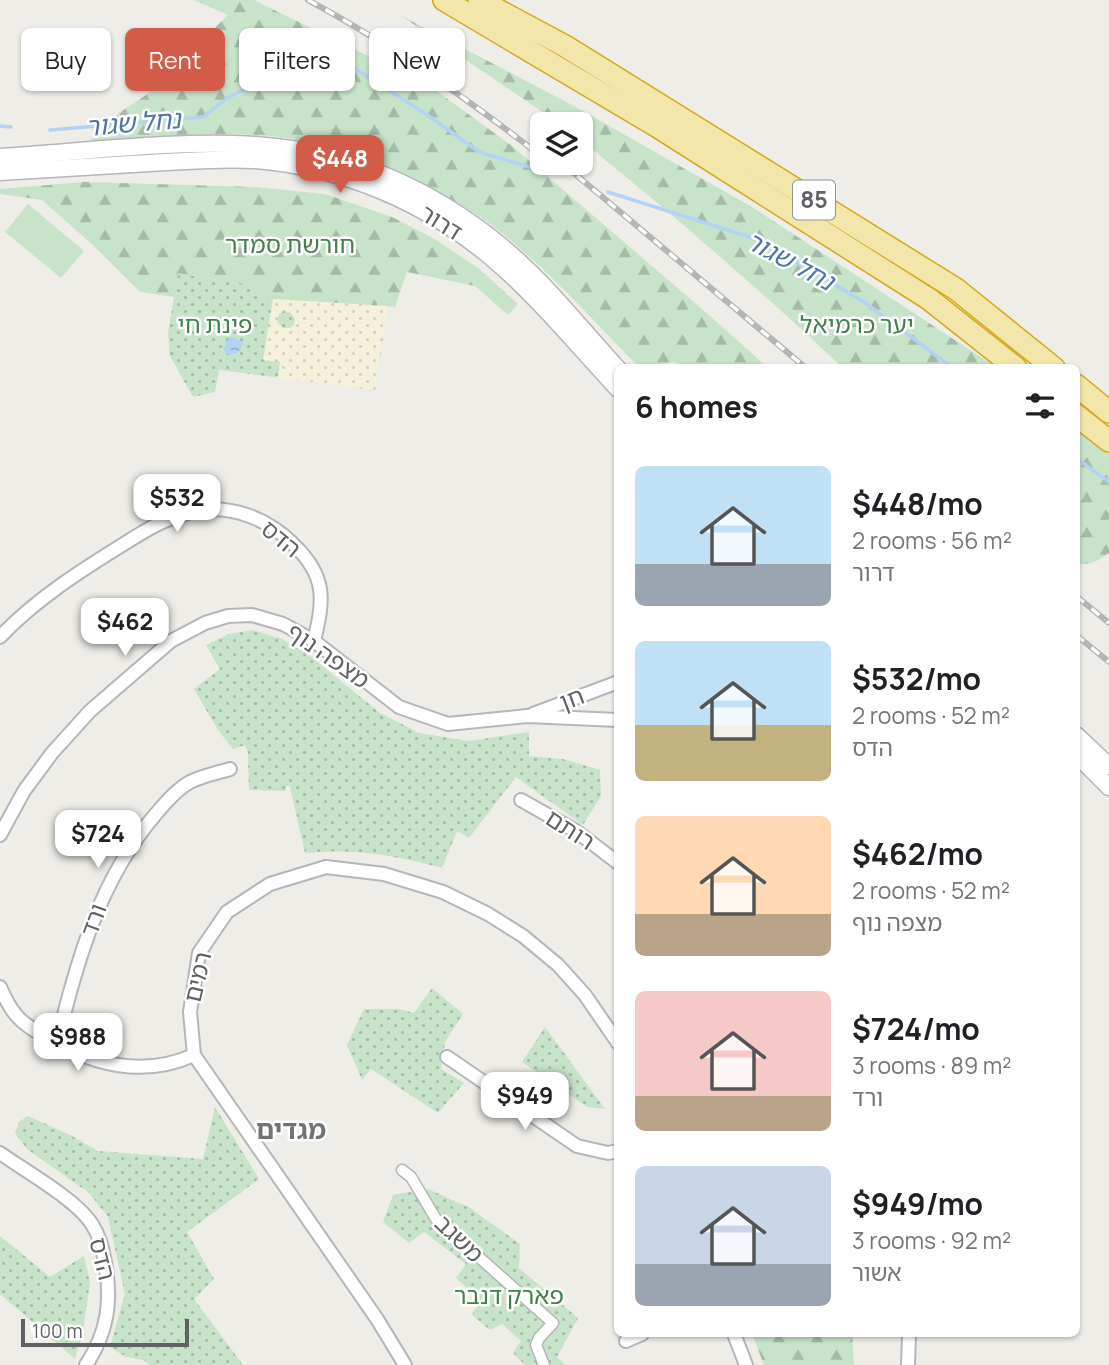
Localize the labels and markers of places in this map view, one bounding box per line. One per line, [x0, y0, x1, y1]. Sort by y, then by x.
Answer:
pin: $448 [299, 136, 381, 195]
pin: $532 [136, 475, 218, 534]
pin: $462 [84, 598, 166, 658]
pin: $724 [57, 810, 139, 870]
pin: $988 [37, 1014, 119, 1073]
pin: $949 [484, 1072, 566, 1132]

